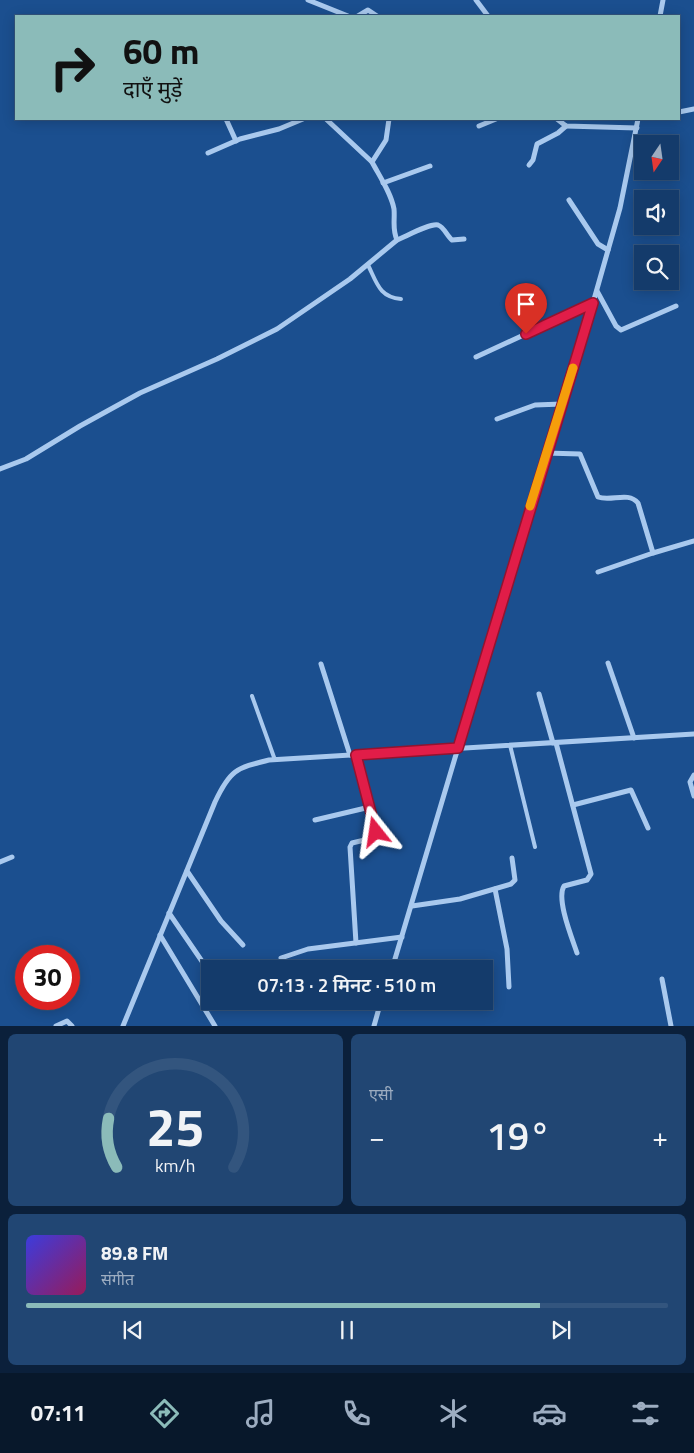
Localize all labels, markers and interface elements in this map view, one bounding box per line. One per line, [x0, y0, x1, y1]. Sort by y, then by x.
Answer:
text: 60 m [123, 24, 199, 78]
icon: right [40, 35, 105, 100]
text: दाएँ मुड़ें [123, 72, 182, 106]
north arrow [634, 135, 679, 180]
map controls [634, 135, 679, 290]
button: sound [634, 190, 679, 235]
button: search [634, 245, 679, 290]
pin [505, 283, 547, 334]
icon: arrive [512, 290, 540, 318]
position arrow [349, 805, 401, 857]
speed limit sign: 30 [15, 945, 80, 1010]
text: 07:13 · 2 मिनट · 510 m [258, 970, 436, 999]
text: एसी [369, 1082, 393, 1106]
text: 25 [146, 1087, 205, 1166]
text: 19° [487, 1107, 550, 1165]
text: − [369, 1115, 385, 1158]
text: + [652, 1115, 668, 1158]
text: km/h [155, 1152, 196, 1179]
text: 89.8 FM [101, 1238, 168, 1267]
text: संगीत [101, 1267, 134, 1291]
icon: previous [119, 1316, 147, 1344]
icon: pause [333, 1316, 361, 1344]
icon: next [547, 1316, 575, 1344]
text: 07:11 [31, 1396, 86, 1430]
icon: directions [147, 1396, 182, 1431]
icon: music [243, 1396, 278, 1431]
icon: phone [339, 1396, 374, 1431]
icon: climate [436, 1396, 471, 1431]
icon: car [532, 1396, 567, 1431]
icon: filters [628, 1396, 663, 1431]

